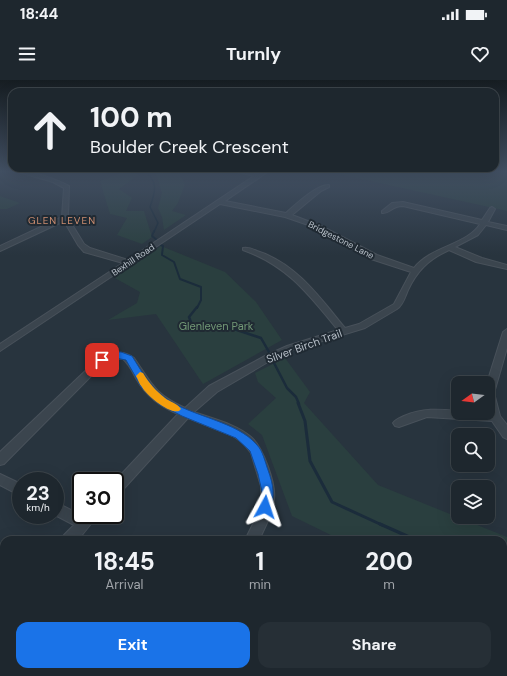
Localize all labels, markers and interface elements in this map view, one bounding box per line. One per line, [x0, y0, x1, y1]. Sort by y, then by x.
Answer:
text: 18:44 [20, 4, 58, 24]
text: Turnly [226, 42, 281, 66]
icon: menu [16, 43, 38, 65]
icon: heart [469, 43, 491, 65]
text: 100 m [90, 99, 173, 136]
icon: ahead [24, 104, 76, 156]
text: Boulder Creek Crescent [90, 135, 289, 159]
district label: GLEN LEVEN [28, 214, 96, 227]
street label: Bridgestone Lane [306, 218, 376, 262]
street label: Bexhill Road [109, 241, 157, 279]
park label: Glenleven Park [179, 319, 254, 333]
street label: Silver Birch Trail [264, 326, 344, 366]
pin [85, 343, 119, 377]
icon: arrive [91, 349, 113, 371]
north arrow [451, 376, 495, 420]
map controls [451, 376, 495, 524]
button: search [451, 428, 495, 472]
speed limit sign: 30 [72, 472, 124, 524]
text: 23 [26, 480, 50, 506]
button: layers [451, 480, 495, 524]
position arrow [244, 486, 286, 528]
text: km/h [26, 501, 50, 514]
text: 18:45 [94, 546, 155, 577]
text: 1 [256, 546, 264, 577]
text: 200 [365, 546, 413, 577]
text: Arrival [106, 576, 143, 593]
text: min [249, 576, 271, 593]
text: m [383, 576, 395, 593]
button: Exit [16, 622, 250, 668]
button: Share [258, 622, 491, 668]

